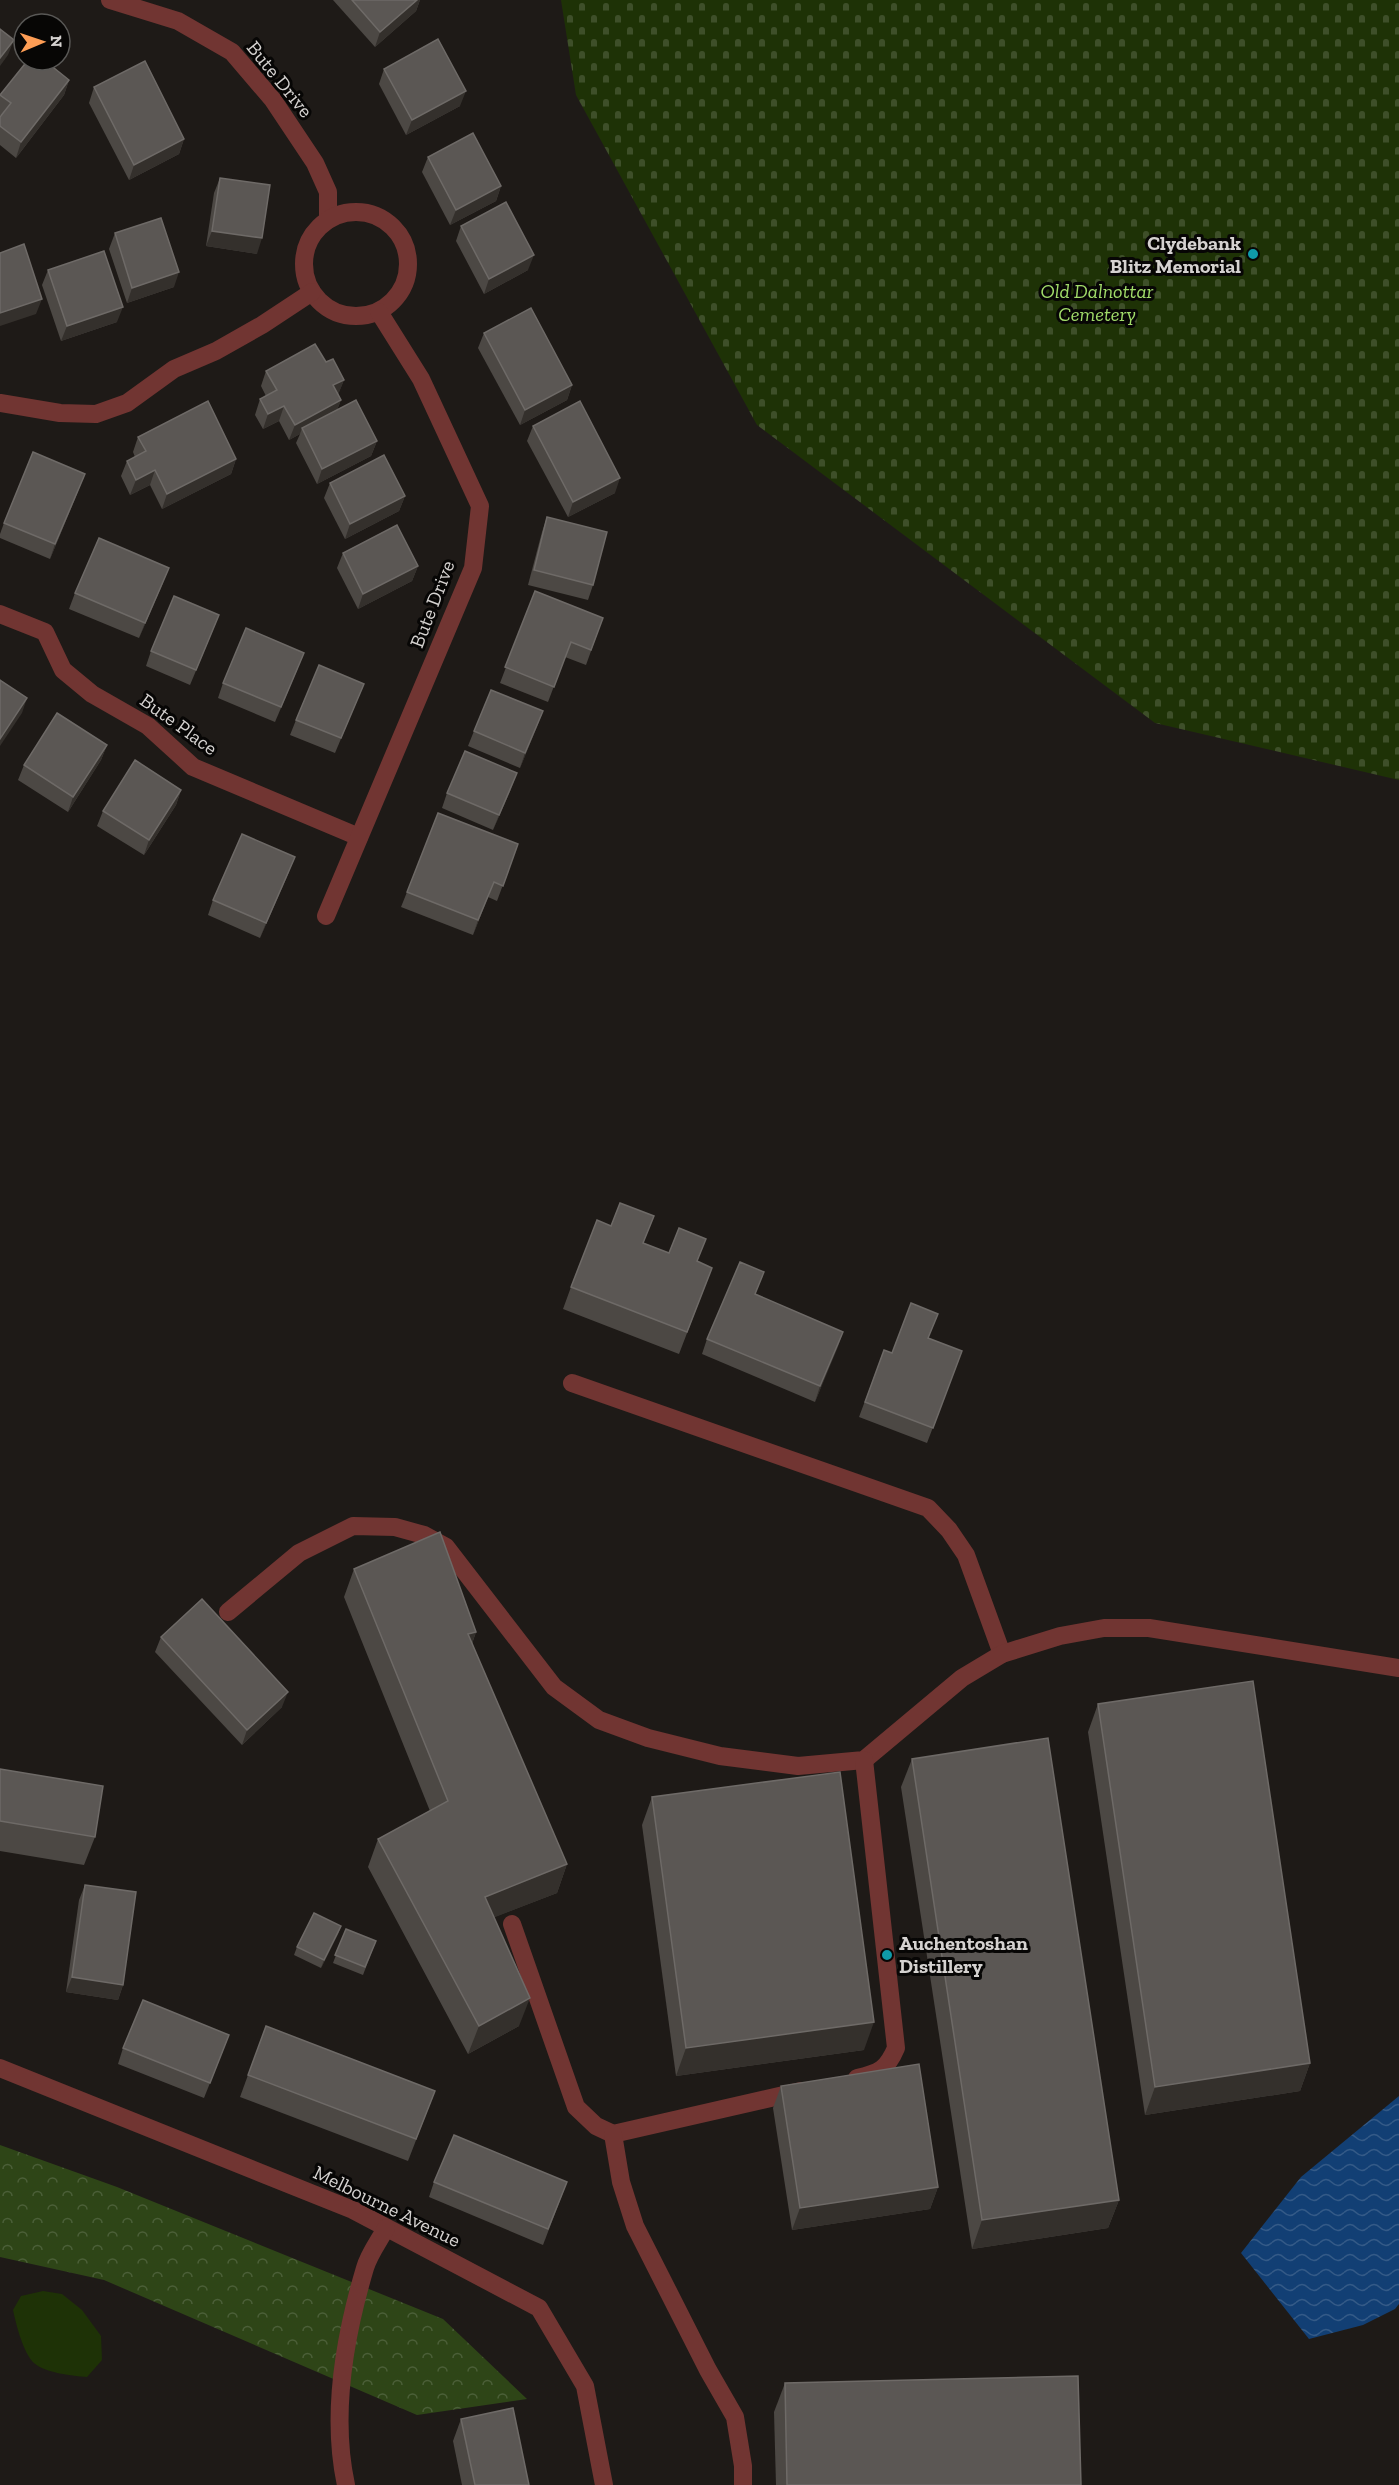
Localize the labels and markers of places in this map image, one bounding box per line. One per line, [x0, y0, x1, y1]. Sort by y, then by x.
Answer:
place label: Clydebank Blitz Memorial [1110, 231, 1241, 278]
marker: Clydebank Blitz Memorial [1246, 247, 1260, 261]
place label: Auchentoshan Distillery [899, 1931, 1028, 1978]
marker: Auchentoshan Distillery [880, 1948, 894, 1962]

